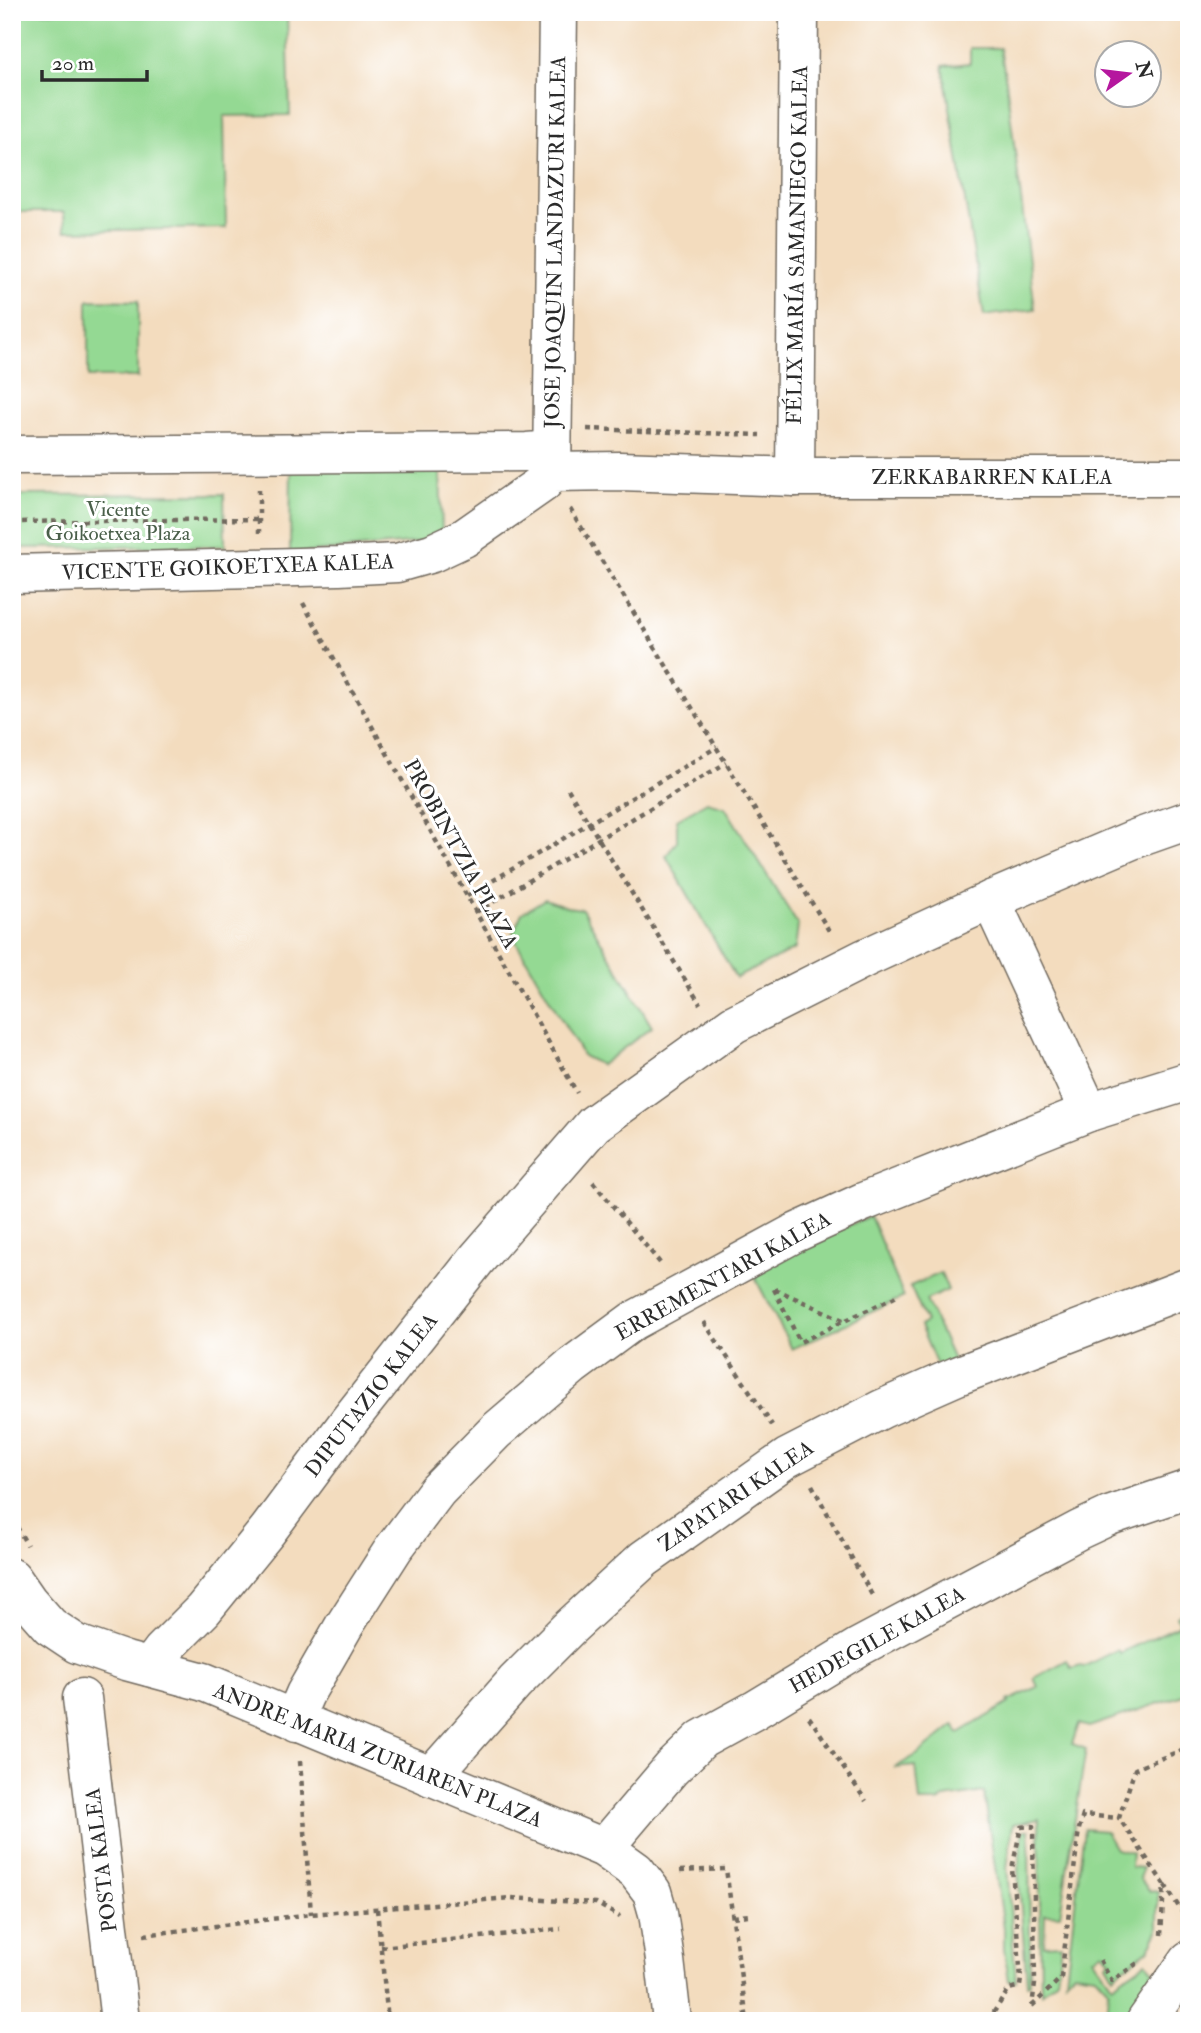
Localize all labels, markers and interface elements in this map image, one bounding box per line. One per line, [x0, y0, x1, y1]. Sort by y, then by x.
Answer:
scale bar [42, 38, 147, 82]
north arrow [1092, 38, 1162, 108]
text: 20 m [52, 50, 94, 77]
street label: JOSE JOAQUIN LANDAZURI KALEA [539, 55, 572, 430]
text: N [1130, 58, 1157, 82]
street label: FÉLIX MARÍA SAMANIEGO KALEA [781, 65, 814, 425]
street label: ZERKABARREN KALEA [871, 464, 1113, 491]
park label: Vicente Goikoetxea Plaza [46, 496, 191, 547]
street label: VICENTE GOIKOETXEA KALEA [61, 548, 395, 587]
street label: PROBINTZIA PLAZA [397, 755, 524, 954]
street label: ERREMENTARI KALEA [611, 1206, 836, 1347]
street label: DIPUTAZIO KALEA [299, 1308, 444, 1483]
street label: ZAPATARI KALEA [654, 1435, 819, 1558]
street label: HEDEGILE KALEA [785, 1581, 970, 1700]
street label: ANDRE MARIA ZURIAREN PLAZA [208, 1677, 546, 1834]
street label: POSTA KALEA [79, 1786, 124, 1934]

